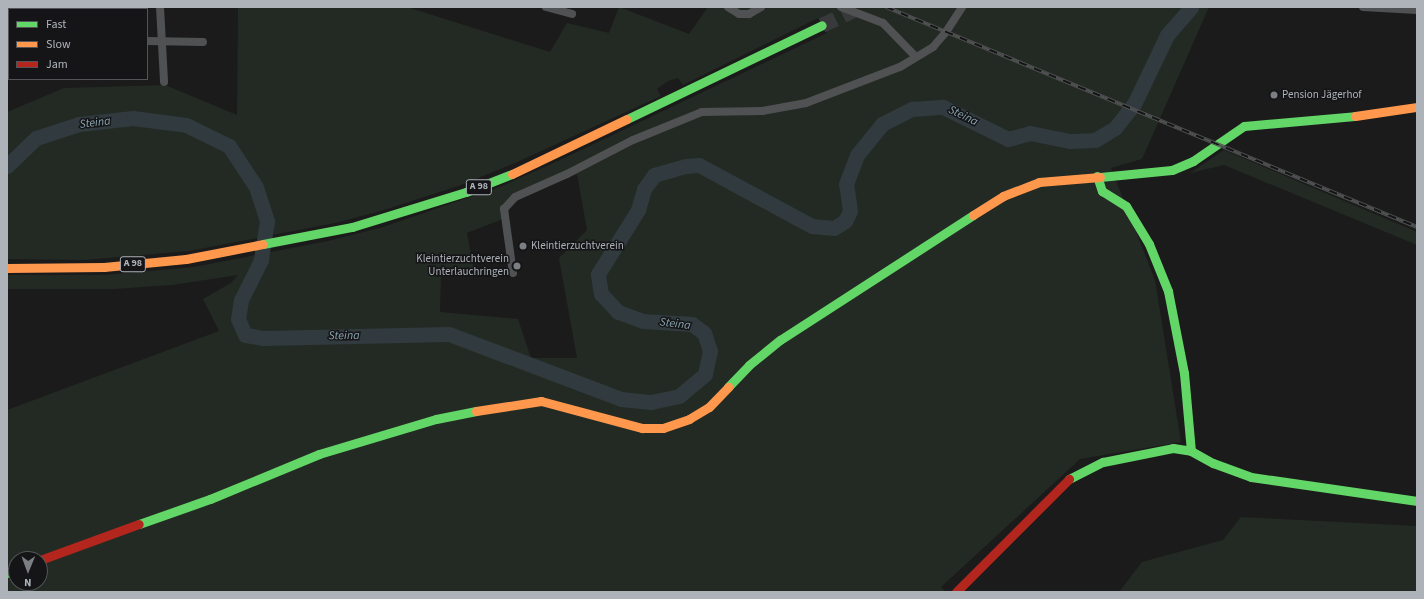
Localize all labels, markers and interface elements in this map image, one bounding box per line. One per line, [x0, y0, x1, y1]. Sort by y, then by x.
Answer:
legend [8, 8, 148, 80]
text: Fast [46, 16, 66, 33]
text: Slow [46, 36, 71, 53]
text: Jam [46, 56, 68, 73]
place label: Pension Jägerhof [1282, 88, 1362, 102]
marker: Pension Jägerhof [1269, 90, 1279, 100]
water label: Steina [946, 103, 980, 129]
water label: Steina [79, 114, 111, 132]
road number: A 98 [465, 179, 493, 195]
place label: Kleintierzuchtverein [531, 239, 624, 253]
marker: Kleintierzuchtverein [518, 241, 528, 251]
place label: Kleintierzuchtverein Unterlauchringen [416, 253, 509, 279]
road number: A 98 [119, 256, 147, 272]
marker: Kleintierzuchtverein Unterlauchringen [512, 261, 522, 271]
water label: Steina [659, 315, 691, 333]
water label: Steina [328, 329, 360, 343]
north arrow [8, 551, 48, 591]
text: N [24, 575, 32, 590]

